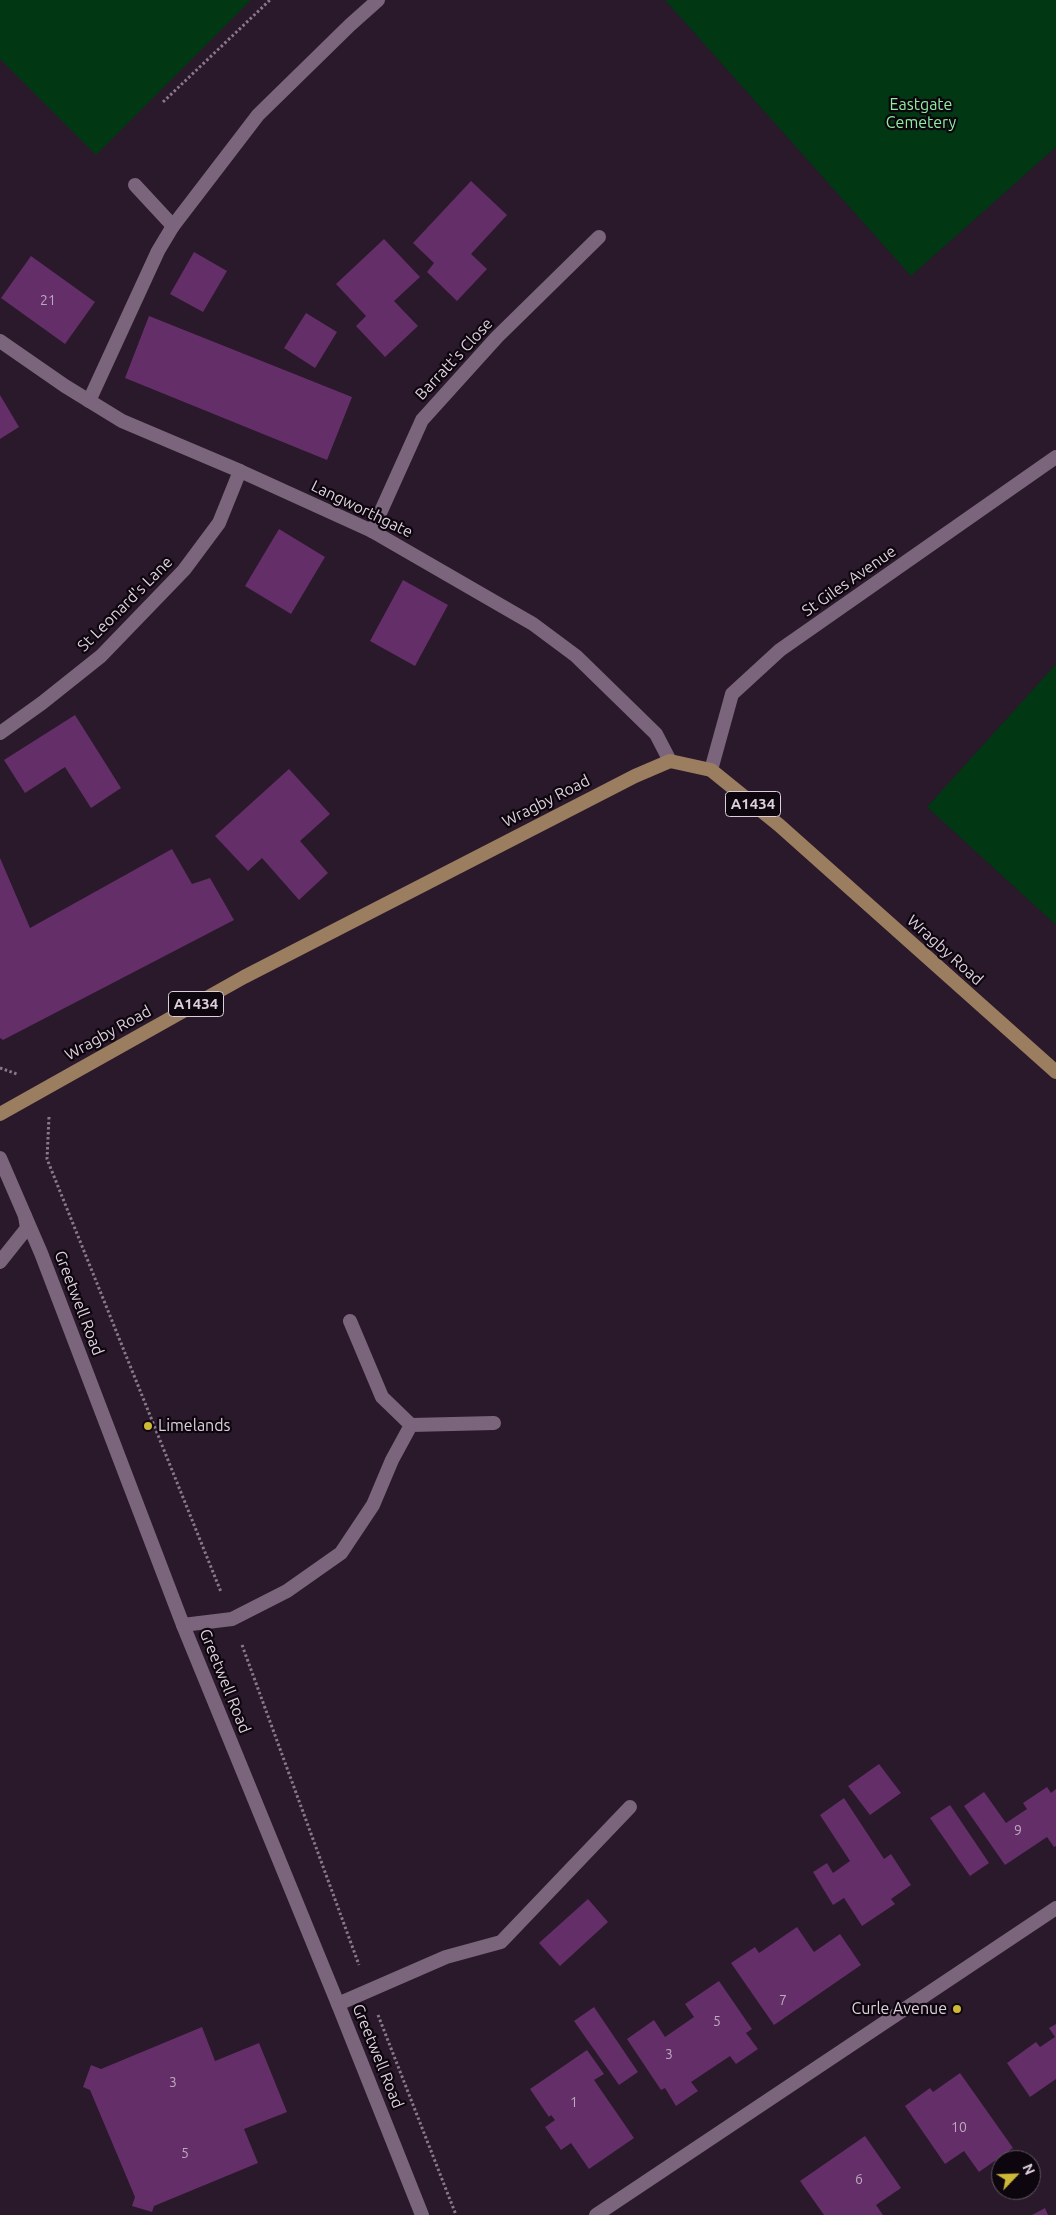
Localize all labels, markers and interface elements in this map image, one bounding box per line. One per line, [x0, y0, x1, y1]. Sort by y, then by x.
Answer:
park label: Eastgate Cemetery [886, 95, 956, 133]
house number: 21 [40, 292, 56, 308]
street label: Barratt's Close [411, 314, 497, 404]
street label: Langworthgate [308, 476, 416, 542]
street label: St Giles Avenue [798, 541, 900, 621]
street label: St Leonard's Lane [74, 553, 176, 655]
street label: Wragby Road [499, 771, 593, 831]
road number: A1434 [726, 792, 780, 816]
street label: Wragby Road [903, 911, 987, 989]
road number: A1434 [168, 992, 224, 1016]
street label: Wragby Road [62, 1001, 154, 1065]
street label: Greetwell Road [50, 1248, 108, 1358]
place label: Limelands [158, 1416, 231, 1436]
marker: Limelands [142, 1420, 154, 1432]
street label: Greetwell Road [195, 1626, 255, 1736]
house number: 9 [1014, 1822, 1022, 1838]
house number: 7 [779, 1992, 787, 2008]
place label: Curle Avenue [852, 1999, 947, 2019]
street label: Greetwell Road [348, 2001, 408, 2111]
marker: Curle Avenue [951, 2003, 963, 2015]
house number: 5 [713, 2013, 721, 2029]
house number: 3 [665, 2046, 673, 2062]
house number: 3 [169, 2074, 177, 2090]
house number: 1 [570, 2094, 578, 2110]
house number: 10 [951, 2119, 967, 2135]
house number: 5 [181, 2145, 189, 2161]
north arrow [991, 2150, 1041, 2200]
text: N [1019, 2161, 1038, 2177]
house number: 6 [855, 2171, 863, 2187]

